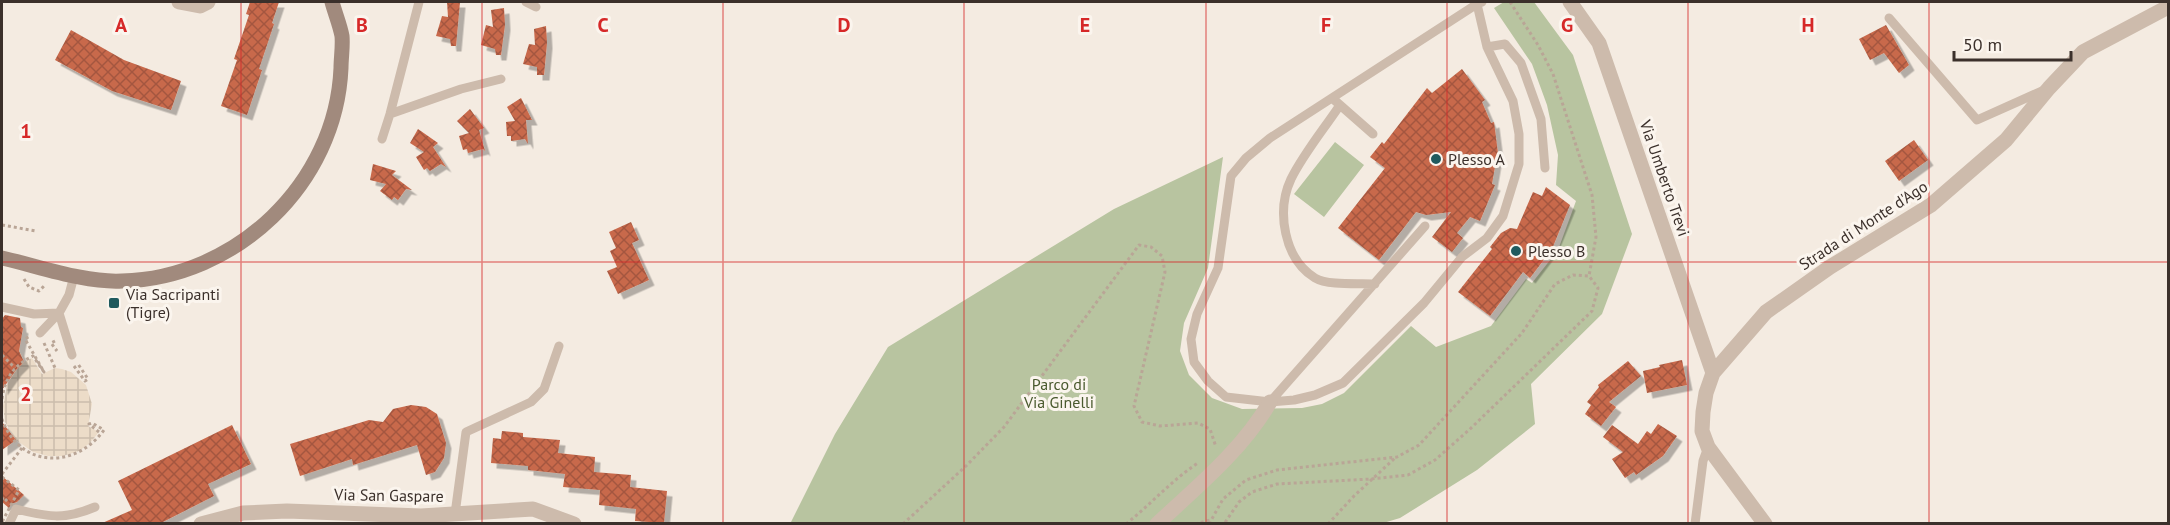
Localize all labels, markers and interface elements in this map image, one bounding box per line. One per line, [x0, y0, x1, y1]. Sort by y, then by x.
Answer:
text: A [115, 12, 128, 38]
text: B [356, 12, 368, 38]
text: C [597, 12, 609, 38]
text: D [838, 12, 851, 38]
text: E [1080, 12, 1090, 38]
text: F [1321, 12, 1331, 38]
text: G [1561, 12, 1573, 38]
text: H [1801, 12, 1815, 38]
scale bar [1954, 24, 2071, 62]
text: 50 m [1963, 33, 2002, 56]
street label: Via Umberto Trevi [1635, 116, 1694, 239]
text: 1 [20, 118, 32, 144]
place label: Plesso A [1448, 149, 1506, 169]
marker: Plesso A [1429, 152, 1443, 166]
street label: Strada di Monte d'Ago [1795, 176, 1931, 274]
place label: Plesso B [1528, 241, 1585, 261]
marker: Plesso B [1509, 244, 1523, 258]
place label: Via Sacripanti (Tigre) [125, 284, 220, 322]
marker: Via Sacripanti (Tigre) [107, 296, 121, 310]
park label: Parco di Via Ginelli [1023, 374, 1094, 412]
text: 2 [20, 381, 32, 407]
street label: Via San Gaspare [333, 484, 444, 506]

